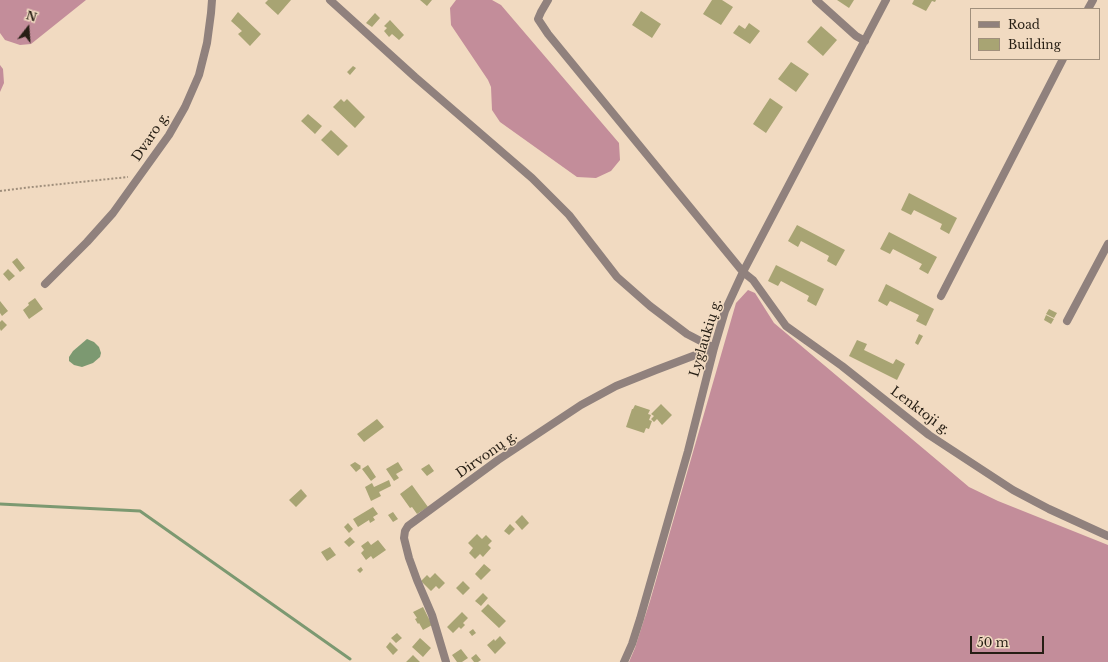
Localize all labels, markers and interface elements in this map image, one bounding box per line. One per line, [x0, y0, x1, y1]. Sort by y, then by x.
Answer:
north arrow [8, 8, 48, 48]
text: N [25, 8, 39, 25]
legend [970, 8, 1100, 60]
text: Road [1008, 17, 1040, 32]
text: Building [1008, 37, 1061, 52]
street label: Dvaro g. [129, 109, 173, 165]
street label: Lyglaukių g. [687, 297, 725, 379]
street label: Lenktoji g. [887, 384, 953, 438]
street label: Dirvonų g. [453, 428, 521, 482]
scale bar [972, 628, 1046, 654]
text: 50 m [977, 635, 1009, 650]

